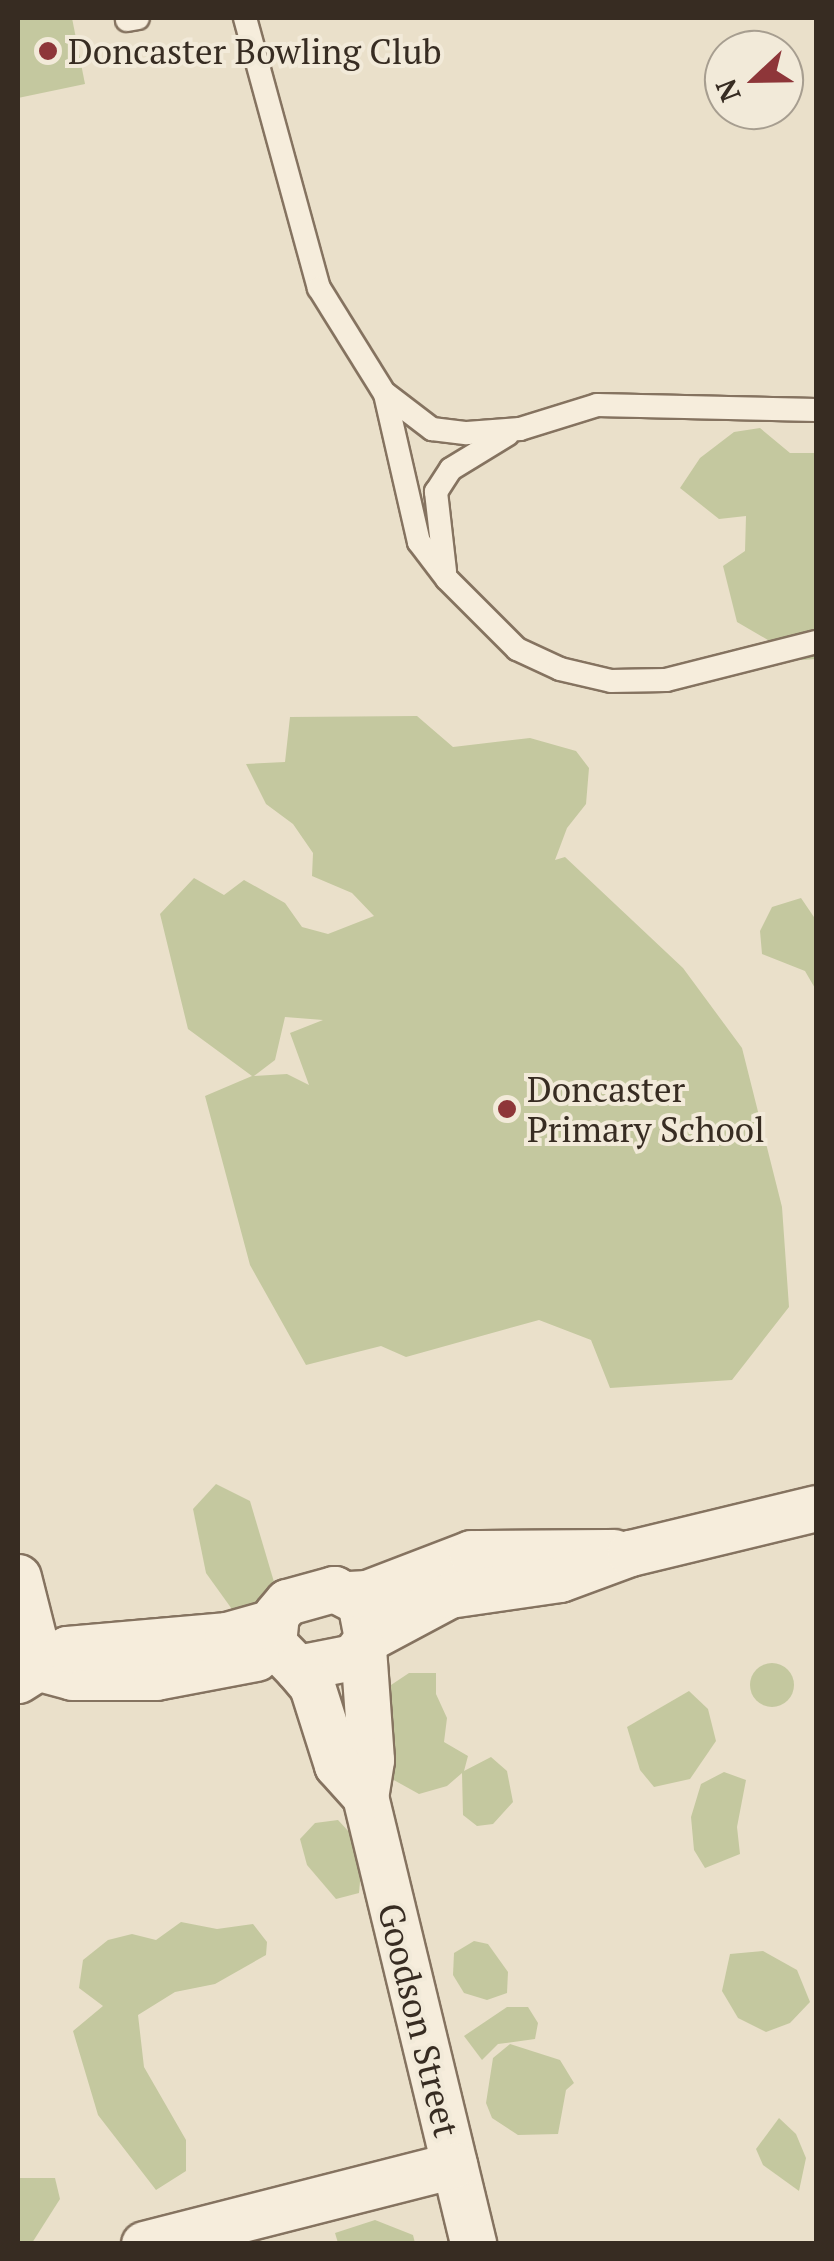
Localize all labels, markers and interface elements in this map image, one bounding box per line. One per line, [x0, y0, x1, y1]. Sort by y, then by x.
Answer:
place label: Doncaster Bowling Club [68, 30, 442, 72]
north arrow [704, 30, 804, 130]
marker: Doncaster Bowling Club [37, 40, 59, 62]
text: N [706, 74, 749, 107]
place label: Doncaster Primary School [527, 1068, 765, 1150]
marker: Doncaster Primary School [496, 1098, 518, 1120]
street label: Goodson Street [370, 1899, 468, 2141]

